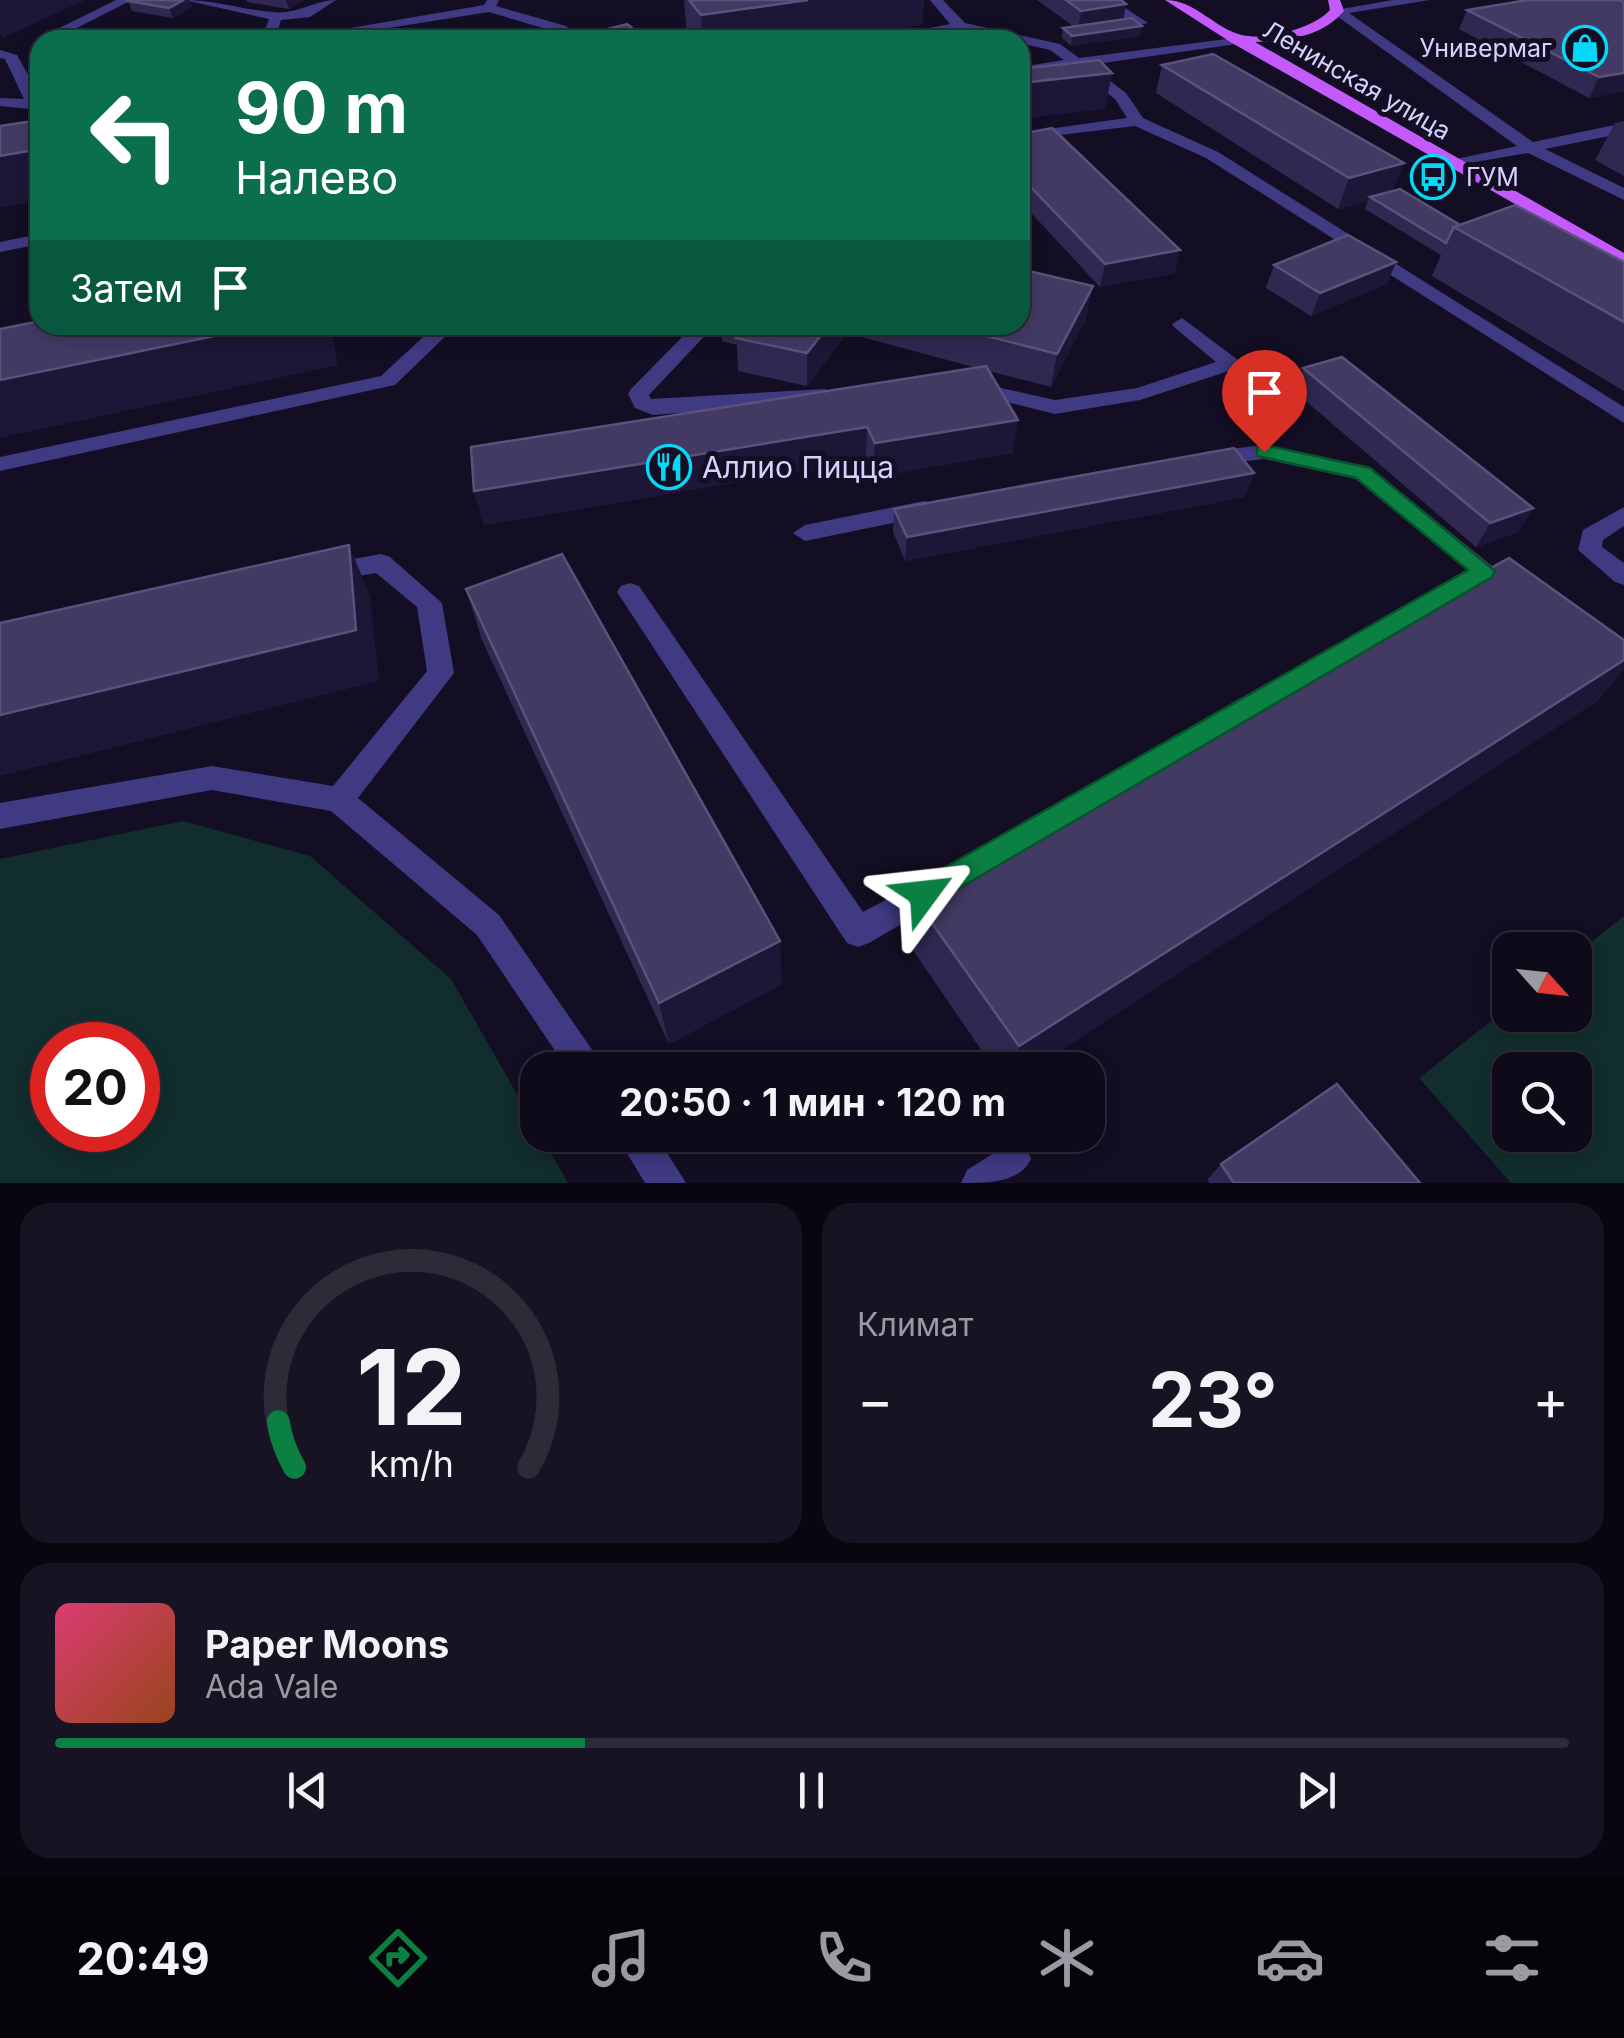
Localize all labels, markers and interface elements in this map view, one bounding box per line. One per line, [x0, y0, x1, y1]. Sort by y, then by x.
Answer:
street label: Ленинская улица [1258, 14, 1456, 146]
shop icon: Универмаг [1562, 25, 1608, 71]
place label: Универмаг [1420, 33, 1552, 63]
text: 90 m [235, 65, 408, 150]
icon: left [70, 70, 200, 200]
text: Налево [235, 150, 398, 205]
bus stop icon: ГУМ [1410, 154, 1456, 200]
place label: ГУМ [1466, 162, 1519, 192]
icon: arrive [203, 260, 258, 315]
text: Затем [70, 265, 183, 311]
pin [1222, 350, 1307, 453]
icon: arrive [1237, 365, 1292, 420]
restaurant icon: Аллио Пицца [646, 444, 692, 490]
place label: Аллио Пицца [702, 449, 894, 485]
position arrow [872, 842, 976, 946]
north arrow [1492, 932, 1592, 1032]
map controls [1492, 932, 1592, 1152]
speed limit sign: 20 [30, 1022, 160, 1152]
button: search [1492, 1052, 1592, 1152]
text: 20:50 · 1 мин · 120 m [619, 1079, 1006, 1125]
text: Климат [857, 1305, 973, 1344]
text: 12 [356, 1324, 466, 1450]
text: 23° [1148, 1354, 1278, 1445]
text: − [857, 1367, 893, 1433]
text: + [1533, 1367, 1569, 1433]
text: km/h [369, 1442, 453, 1486]
text: Paper Moons [205, 1621, 449, 1667]
text: Ada Vale [205, 1667, 338, 1706]
icon: previous [280, 1763, 335, 1818]
icon: pause [784, 1763, 839, 1818]
icon: next [1289, 1763, 1344, 1818]
icon: directions [363, 1923, 433, 1993]
icon: music [586, 1923, 656, 1993]
icon: phone [809, 1923, 879, 1993]
icon: climate [1032, 1923, 1102, 1993]
icon: car [1255, 1923, 1325, 1993]
icon: filters [1477, 1923, 1547, 1993]
text: 20:49 [76, 1931, 210, 1986]

